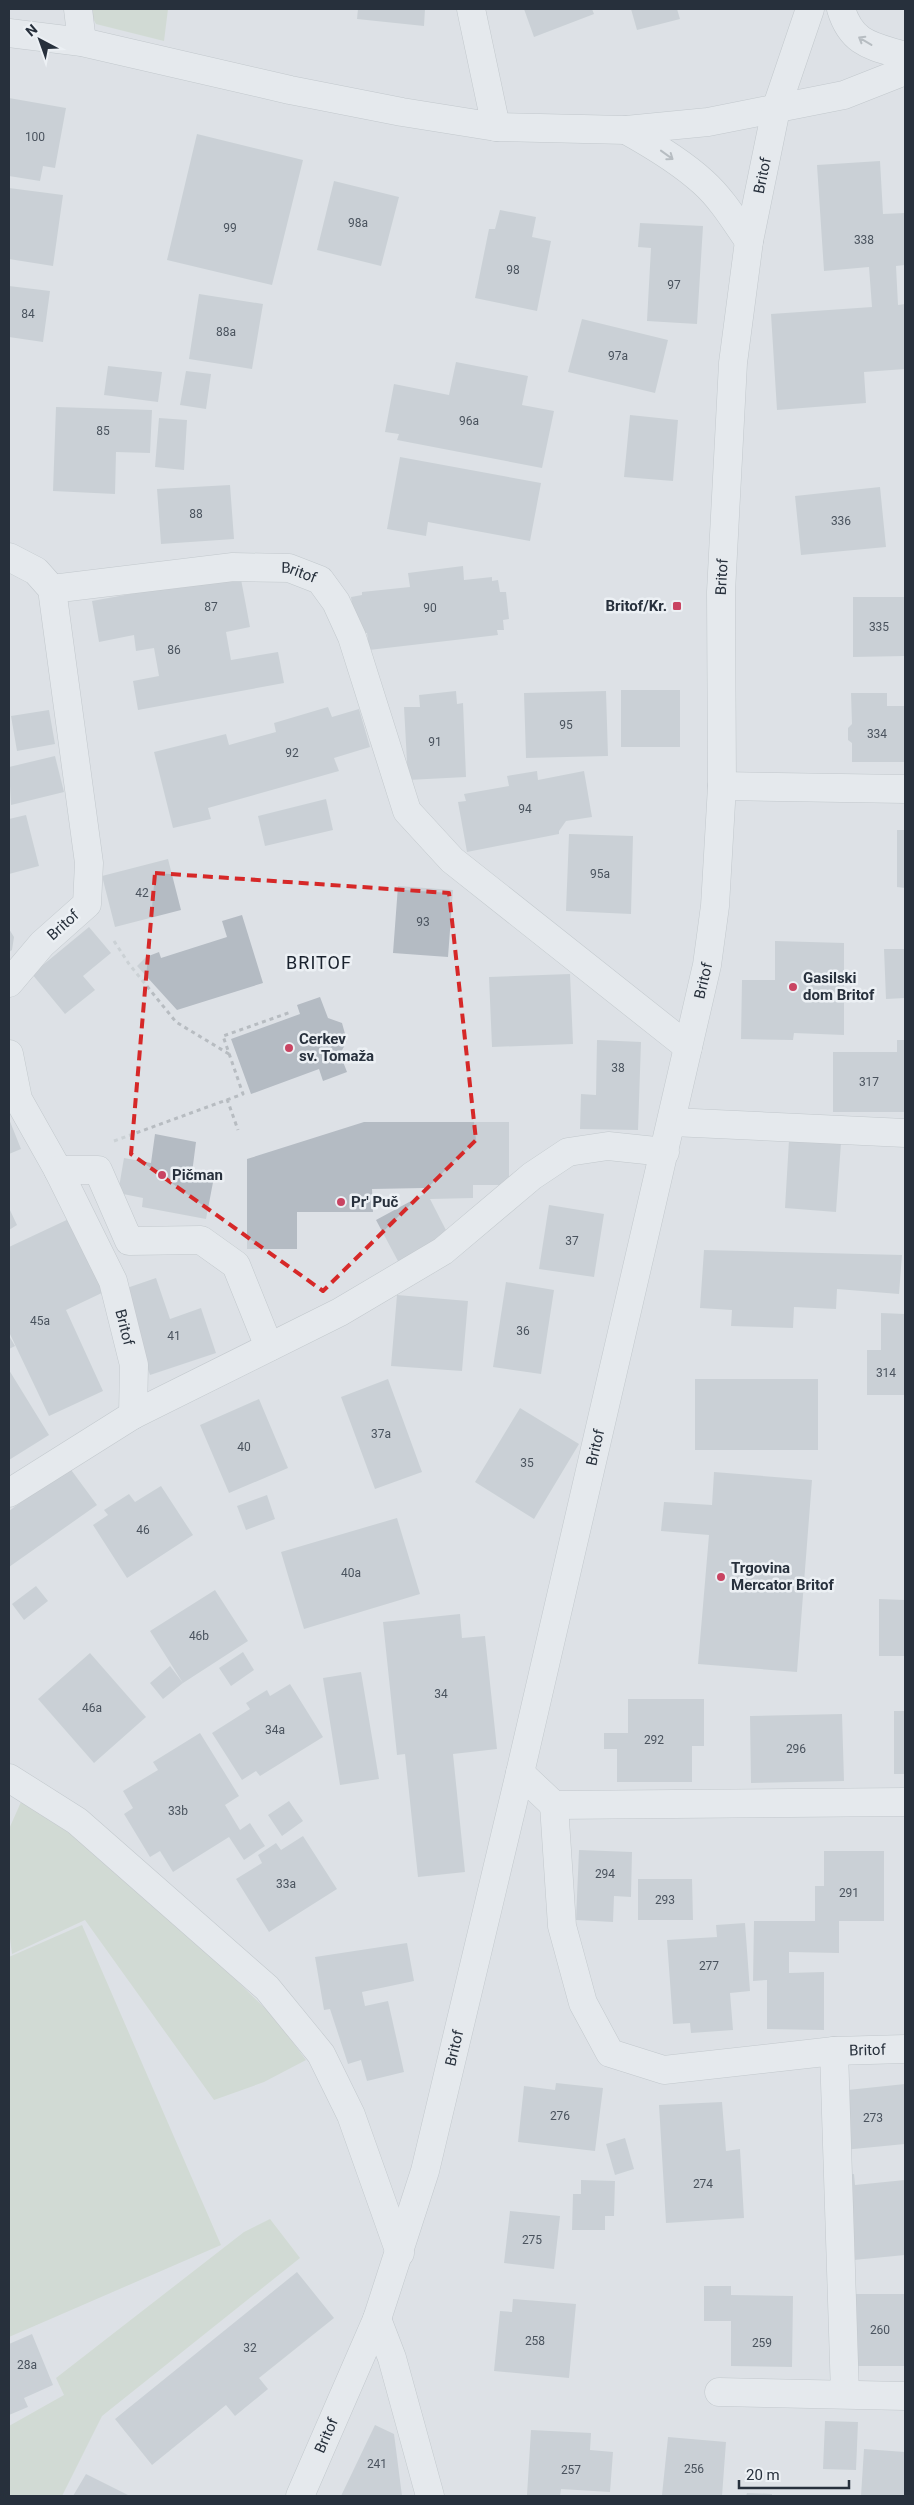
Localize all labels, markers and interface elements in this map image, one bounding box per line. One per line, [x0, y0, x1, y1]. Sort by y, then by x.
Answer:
north arrow [15, 15, 65, 65]
text: N [22, 21, 40, 39]
one-way arrow [858, 36, 872, 47]
house number: 100 [25, 130, 45, 144]
one-way arrow [660, 150, 674, 160]
street label: Britof [750, 155, 775, 195]
house number: 98a [348, 216, 368, 230]
house number: 99 [223, 221, 237, 235]
house number: 338 [854, 233, 874, 247]
house number: 98 [506, 263, 520, 277]
house number: 97 [667, 278, 681, 292]
house number: 84 [21, 307, 35, 321]
house number: 88a [216, 325, 236, 339]
house number: 97a [608, 349, 628, 363]
house number: 96a [459, 414, 479, 428]
house number: 85 [96, 424, 110, 438]
house number: 88 [189, 507, 203, 521]
house number: 336 [831, 514, 851, 528]
street label: Britof [712, 557, 732, 596]
street label: Britof [281, 559, 320, 587]
place label: Britof/Kr. [605, 597, 667, 615]
house number: 87 [204, 600, 218, 614]
marker: Britof/Kr. [671, 600, 683, 612]
house number: 90 [423, 601, 437, 615]
house number: 335 [869, 620, 889, 634]
house number: 86 [167, 643, 181, 657]
house number: 95 [559, 718, 573, 732]
house number: 334 [867, 727, 887, 741]
house number: 91 [428, 735, 442, 749]
house number: 92 [285, 746, 299, 760]
house number: 94 [518, 802, 532, 816]
house number: 95a [590, 867, 610, 881]
house number: 42 [135, 886, 149, 900]
street label: Britof [43, 906, 83, 944]
house number: 93 [416, 915, 430, 929]
district label: BRITOF [286, 952, 352, 973]
street label: Britof [690, 960, 716, 1001]
place label: Gasilski dom Britof [803, 969, 875, 1004]
marker: Gasilski dom Britof [787, 981, 799, 993]
place label: Cerkev sv. Tomaža [299, 1030, 374, 1065]
marker: Cerkev sv. Tomaža [283, 1042, 295, 1054]
house number: 38 [611, 1061, 625, 1075]
house number: 317 [859, 1075, 879, 1089]
place label: Pičman [172, 1166, 223, 1184]
marker: Pičman [156, 1169, 168, 1181]
place label: Pr' Puč [351, 1193, 398, 1211]
marker: Pr' Puč [335, 1196, 347, 1208]
house number: 37 [565, 1234, 579, 1248]
street label: Britof [111, 1307, 138, 1348]
house number: 45a [30, 1314, 50, 1328]
house number: 36 [516, 1324, 530, 1338]
house number: 41 [167, 1329, 181, 1343]
house number: 314 [876, 1366, 896, 1380]
house number: 37a [371, 1427, 391, 1441]
street label: Britof [582, 1427, 608, 1467]
house number: 40 [237, 1440, 251, 1454]
house number: 35 [520, 1456, 534, 1470]
house number: 46 [136, 1523, 150, 1537]
place label: Trgovina Mercator Britof [731, 1559, 834, 1594]
house number: 40a [341, 1566, 361, 1580]
marker: Trgovina Mercator Britof [715, 1571, 727, 1583]
house number: 46b [189, 1629, 209, 1643]
house number: 34 [434, 1687, 448, 1701]
house number: 46a [82, 1701, 102, 1715]
house number: 34a [265, 1723, 285, 1737]
house number: 292 [644, 1733, 664, 1747]
house number: 296 [786, 1742, 806, 1756]
house number: 33b [168, 1804, 188, 1818]
house number: 294 [595, 1867, 615, 1881]
house number: 33a [276, 1877, 296, 1891]
house number: 291 [839, 1886, 859, 1900]
house number: 293 [655, 1893, 675, 1907]
house number: 277 [699, 1959, 719, 1973]
street label: Britof [441, 2027, 468, 2068]
street label: Britof [849, 2041, 887, 2060]
house number: 276 [550, 2109, 570, 2123]
house number: 273 [863, 2111, 883, 2125]
house number: 274 [693, 2177, 713, 2191]
house number: 275 [522, 2233, 542, 2247]
house number: 260 [870, 2323, 890, 2337]
house number: 258 [525, 2334, 545, 2348]
house number: 259 [752, 2336, 772, 2350]
house number: 32 [243, 2341, 257, 2355]
house number: 28a [17, 2358, 37, 2372]
street label: Britof [311, 2414, 342, 2456]
house number: 241 [367, 2457, 387, 2471]
scale bar [739, 2458, 849, 2490]
house number: 256 [684, 2462, 704, 2476]
house number: 257 [561, 2463, 581, 2477]
text: 20 m [746, 2466, 780, 2484]

